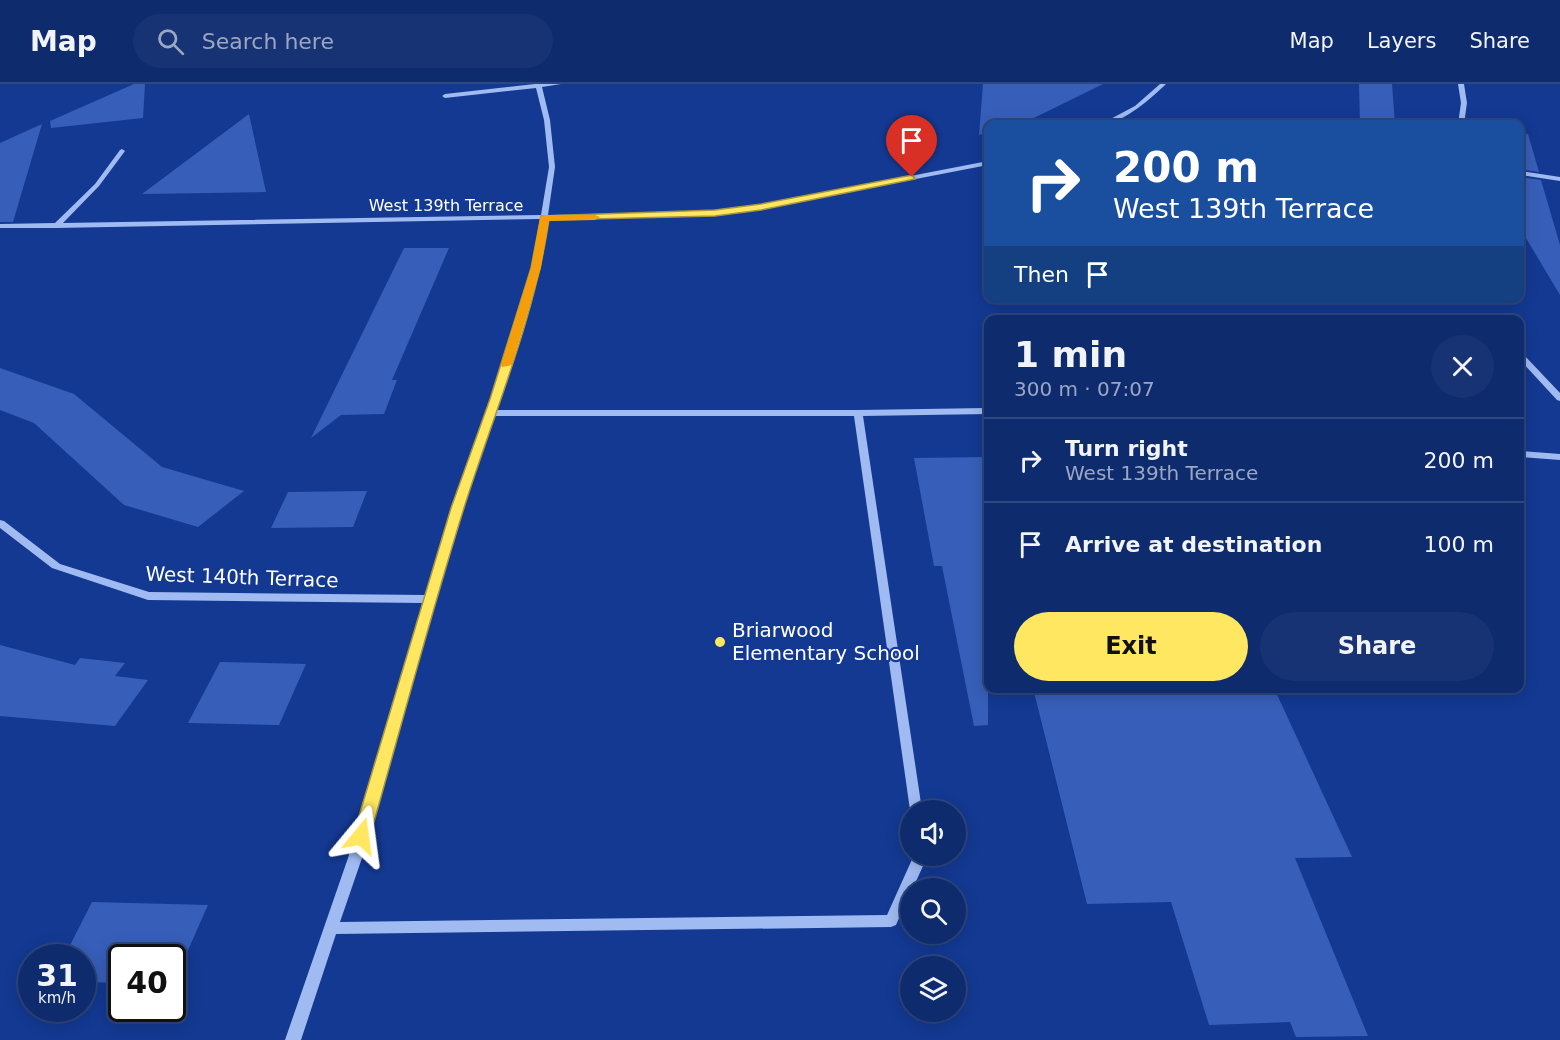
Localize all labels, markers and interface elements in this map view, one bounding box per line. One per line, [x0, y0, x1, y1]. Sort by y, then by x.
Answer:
search box [133, 14, 553, 68]
text: Map [30, 25, 97, 58]
icon: search [154, 25, 187, 58]
text: Search here [202, 29, 334, 54]
text: Map [1290, 29, 1334, 53]
text: Layers [1367, 29, 1436, 53]
text: Share [1469, 29, 1530, 53]
pin [886, 115, 937, 177]
icon: arrive [895, 124, 928, 157]
text: 200 m [1113, 143, 1259, 192]
icon: right [1014, 144, 1092, 222]
text: West 139th Terrace [1113, 193, 1374, 224]
street label: West 139th Terrace [369, 196, 523, 215]
icon: arrive [1081, 258, 1114, 291]
text: Then [1014, 262, 1069, 287]
text: 1 min [1014, 334, 1127, 375]
button: close [1431, 335, 1494, 398]
text: 300 m · 07:07 [1014, 377, 1155, 401]
text: Turn right [1065, 436, 1188, 461]
icon: right [1014, 444, 1047, 477]
text: 200 m [1424, 448, 1494, 473]
text: West 139th Terrace [1065, 461, 1258, 485]
icon: arrive [1014, 528, 1047, 561]
text: Arrive at destination [1065, 532, 1322, 557]
text: 100 m [1424, 532, 1494, 557]
street label: West 140th Terrace [145, 562, 339, 592]
button: Exit [1014, 612, 1248, 681]
button: Share [1260, 612, 1494, 681]
place label: Briarwood Elementary School [732, 618, 920, 665]
marker: Briarwood Elementary School [713, 635, 727, 649]
map controls [900, 800, 966, 1022]
button: sound [900, 800, 966, 866]
position arrow [329, 804, 393, 868]
button: search [900, 878, 966, 944]
speed limit sign: 40 [108, 944, 186, 1022]
button: layers [900, 956, 966, 1022]
text: 31 [36, 958, 78, 993]
text: km/h [38, 989, 76, 1007]

